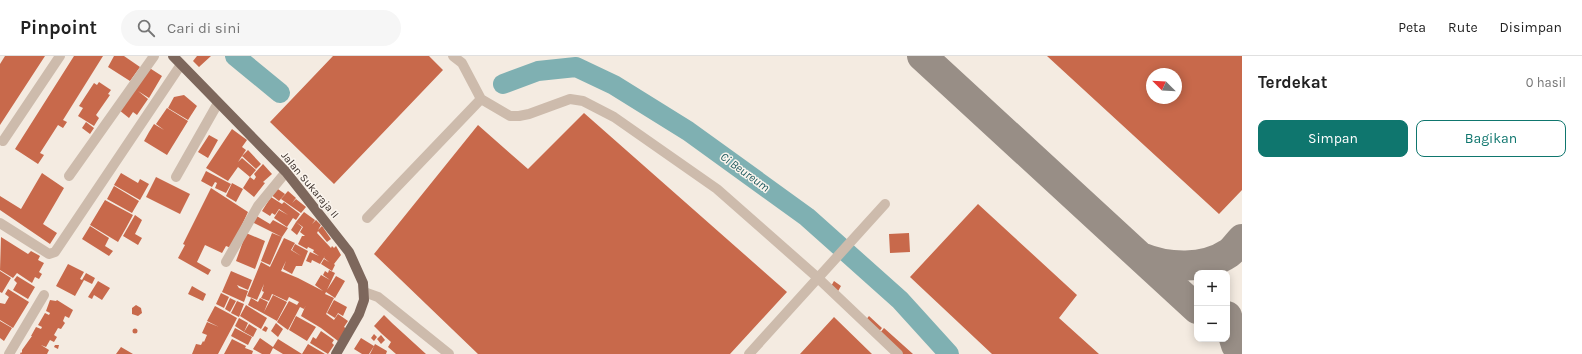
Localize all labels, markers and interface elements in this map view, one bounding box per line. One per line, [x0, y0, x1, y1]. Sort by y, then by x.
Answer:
search box [121, 10, 401, 46]
text: Pinpoint [20, 17, 97, 39]
icon: search [135, 17, 157, 39]
text: Cari di sini [167, 19, 241, 37]
text: Peta [1398, 19, 1426, 36]
text: Rute [1448, 19, 1478, 36]
text: Disimpan [1500, 19, 1562, 36]
north arrow [1146, 68, 1182, 104]
text: Terdekat [1258, 72, 1327, 92]
text: 0 hasil [1526, 75, 1566, 90]
button: Simpan [1258, 120, 1408, 157]
button: Bagikan [1416, 120, 1566, 157]
street label: Jalan Sukaraja II [278, 149, 342, 221]
water label: Ci Beureum [718, 149, 772, 195]
map controls [1194, 270, 1230, 342]
button: + [1194, 270, 1230, 306]
button: − [1194, 306, 1230, 342]

